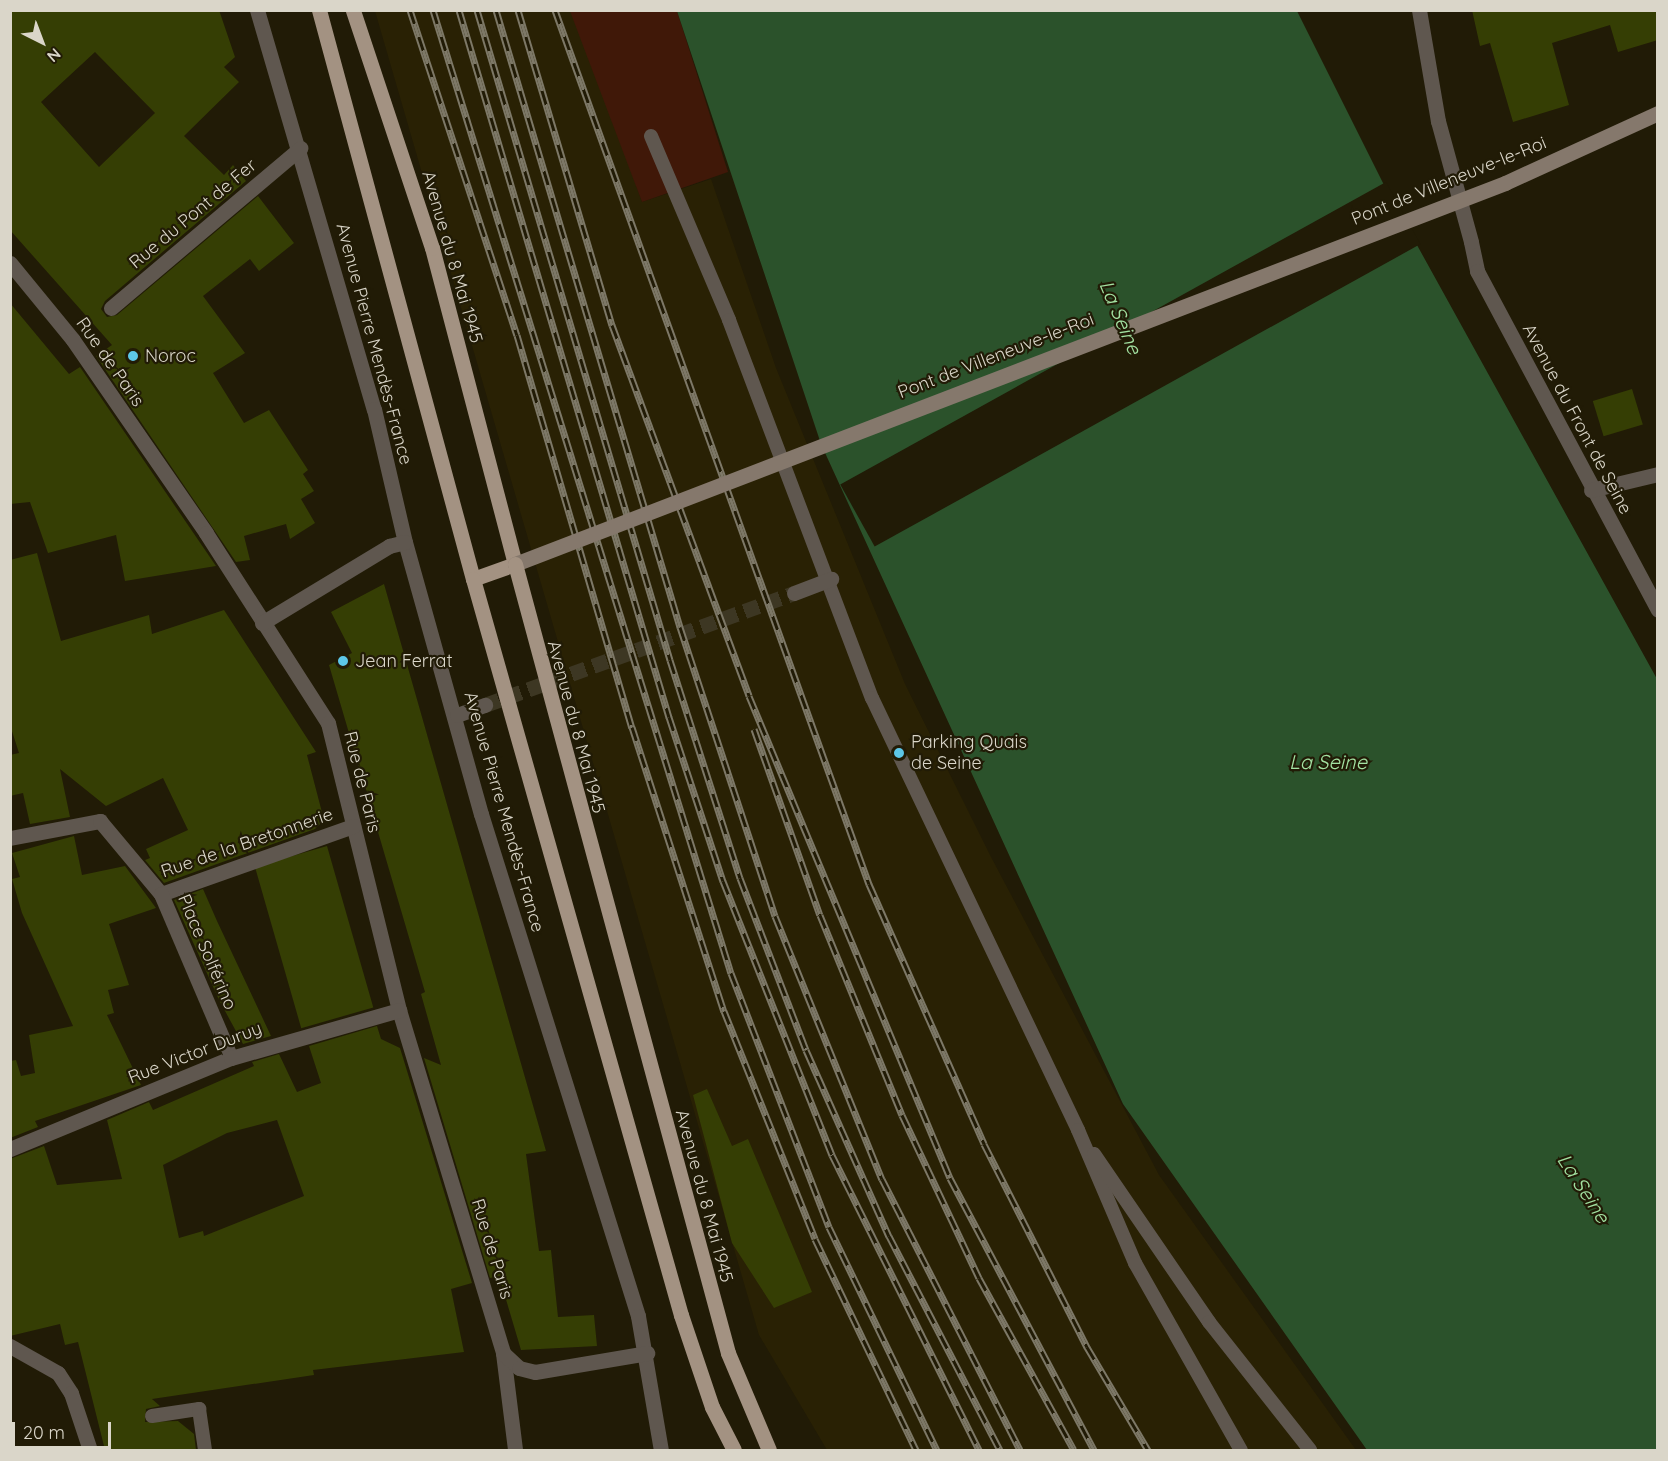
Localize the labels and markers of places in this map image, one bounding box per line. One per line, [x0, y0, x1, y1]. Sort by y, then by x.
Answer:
place label: Noroc [145, 345, 196, 367]
marker: Noroc [126, 349, 140, 363]
place label: Jean Ferrat [355, 650, 453, 672]
marker: Jean Ferrat [336, 654, 350, 668]
place label: Parking Quais de Seine [911, 732, 1027, 774]
marker: Parking Quais de Seine [892, 746, 906, 760]

